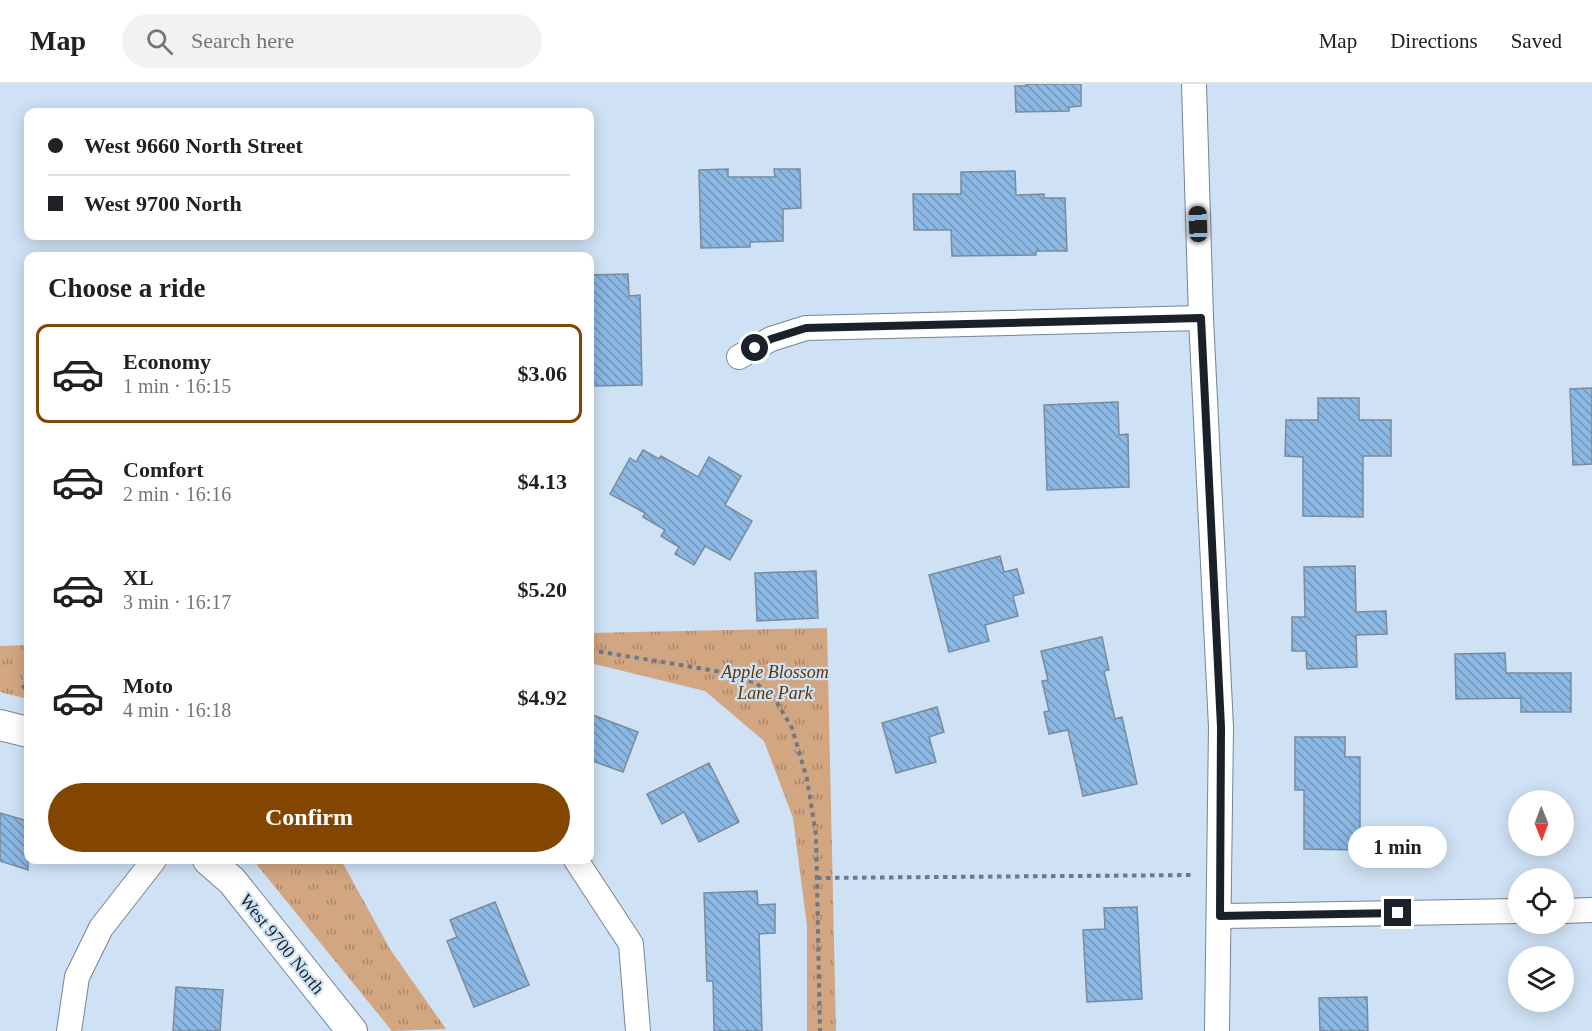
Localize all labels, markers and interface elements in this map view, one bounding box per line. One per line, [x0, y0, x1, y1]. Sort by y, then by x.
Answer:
search box [122, 14, 542, 68]
text: Map [30, 25, 86, 56]
icon: search [143, 25, 176, 58]
text: Search here [191, 28, 294, 53]
text: Map [1319, 29, 1357, 53]
text: Directions [1390, 29, 1478, 53]
text: Saved [1511, 29, 1562, 53]
text: West 9660 North Street [84, 133, 303, 158]
text: West 9700 North [84, 191, 242, 216]
car [1188, 206, 1208, 242]
text: Choose a ride [48, 273, 206, 303]
route start [741, 334, 768, 361]
icon: car [51, 347, 105, 401]
text: Economy [123, 349, 211, 374]
text: $3.06 [518, 361, 567, 386]
text: 1 min · 16:15 [123, 375, 231, 397]
icon: car [51, 455, 105, 509]
text: Comfort [123, 457, 204, 482]
text: $4.13 [518, 469, 567, 494]
text: 2 min · 16:16 [123, 483, 231, 505]
icon: car [51, 563, 105, 617]
text: XL [123, 565, 154, 590]
text: $5.20 [518, 577, 567, 602]
text: 3 min · 16:17 [123, 591, 231, 613]
park label: Apple Blossom Lane Park [720, 662, 829, 703]
icon: car [51, 671, 105, 725]
text: Moto [123, 673, 173, 698]
text: $4.92 [518, 685, 567, 710]
text: 4 min · 16:18 [123, 699, 231, 721]
button: Confirm [48, 783, 570, 852]
north arrow [1508, 790, 1574, 856]
map controls [1508, 790, 1574, 1012]
callout: 1 min [1348, 826, 1448, 868]
text: 1 min [1373, 836, 1422, 858]
button: locate [1508, 868, 1574, 934]
street label: West 9700 North [236, 890, 328, 998]
route end [1384, 899, 1411, 926]
button: layers [1508, 946, 1574, 1012]

